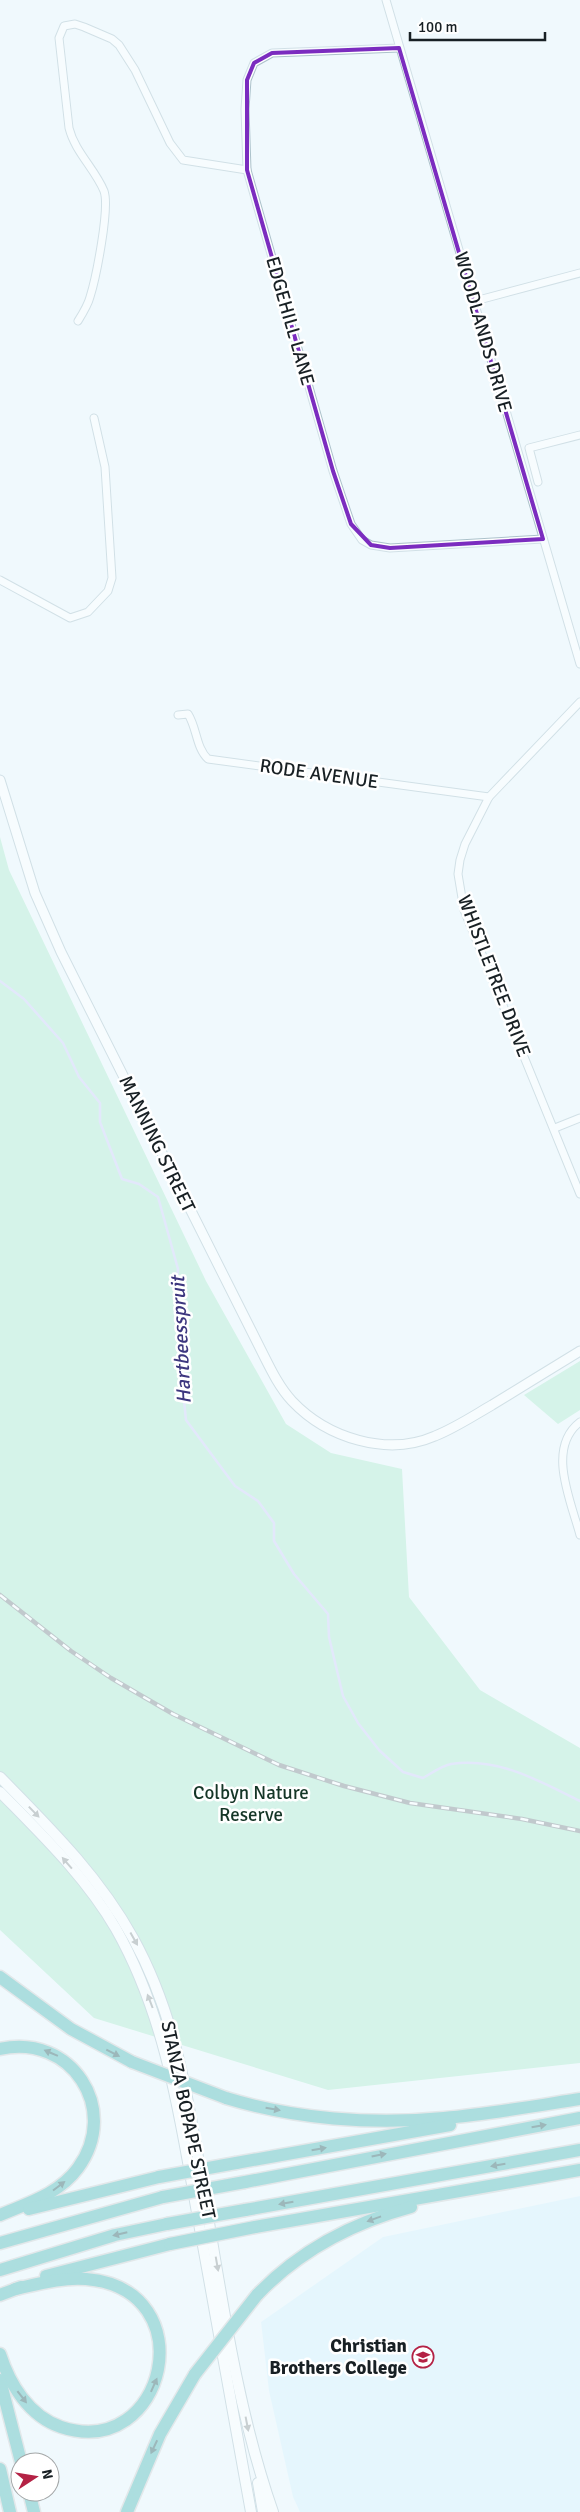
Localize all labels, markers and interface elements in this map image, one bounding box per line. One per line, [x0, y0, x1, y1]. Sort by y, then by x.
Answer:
scale bar [410, 10, 545, 42]
text: 100 m [418, 18, 458, 36]
street label: WOODLANDS DRIVE [449, 249, 517, 415]
street label: EDGEHILL LANE [260, 254, 320, 388]
street label: RODE AVENUE [258, 754, 380, 794]
street label: WHISTLETREE DRIVE [452, 891, 536, 1061]
street label: MANNING STREET [113, 1072, 201, 1217]
water label: Hartbeesspruit [165, 1274, 197, 1404]
park label: Colbyn Nature Reserve [193, 1781, 309, 1827]
one-way arrow [28, 1806, 40, 1818]
one-way arrow [61, 1857, 73, 1869]
one-way arrow [129, 1932, 138, 1946]
one-way arrow [146, 1993, 154, 2008]
street label: STANZA BOPAPE STREET [155, 2019, 221, 2222]
one-way arrow [44, 2049, 58, 2057]
one-way arrow [106, 2049, 120, 2057]
one-way arrow [266, 2106, 282, 2114]
one-way arrow [531, 2121, 547, 2129]
one-way arrow [311, 2144, 327, 2152]
one-way arrow [372, 2151, 388, 2159]
one-way arrow [489, 2161, 505, 2169]
one-way arrow [52, 2181, 65, 2192]
one-way arrow [278, 2199, 294, 2207]
one-way arrow [367, 2216, 382, 2223]
one-way arrow [112, 2230, 127, 2238]
one-way arrow [214, 2257, 222, 2273]
place label: Christian Brothers College [269, 2334, 407, 2380]
school or university icon: Christian Brothers College [411, 2345, 435, 2369]
one-way arrow [151, 2378, 159, 2392]
one-way arrow [17, 2390, 27, 2404]
one-way arrow [244, 2416, 252, 2432]
one-way arrow [149, 2440, 157, 2454]
north arrow [10, 2452, 60, 2502]
text: N [38, 2468, 57, 2481]

